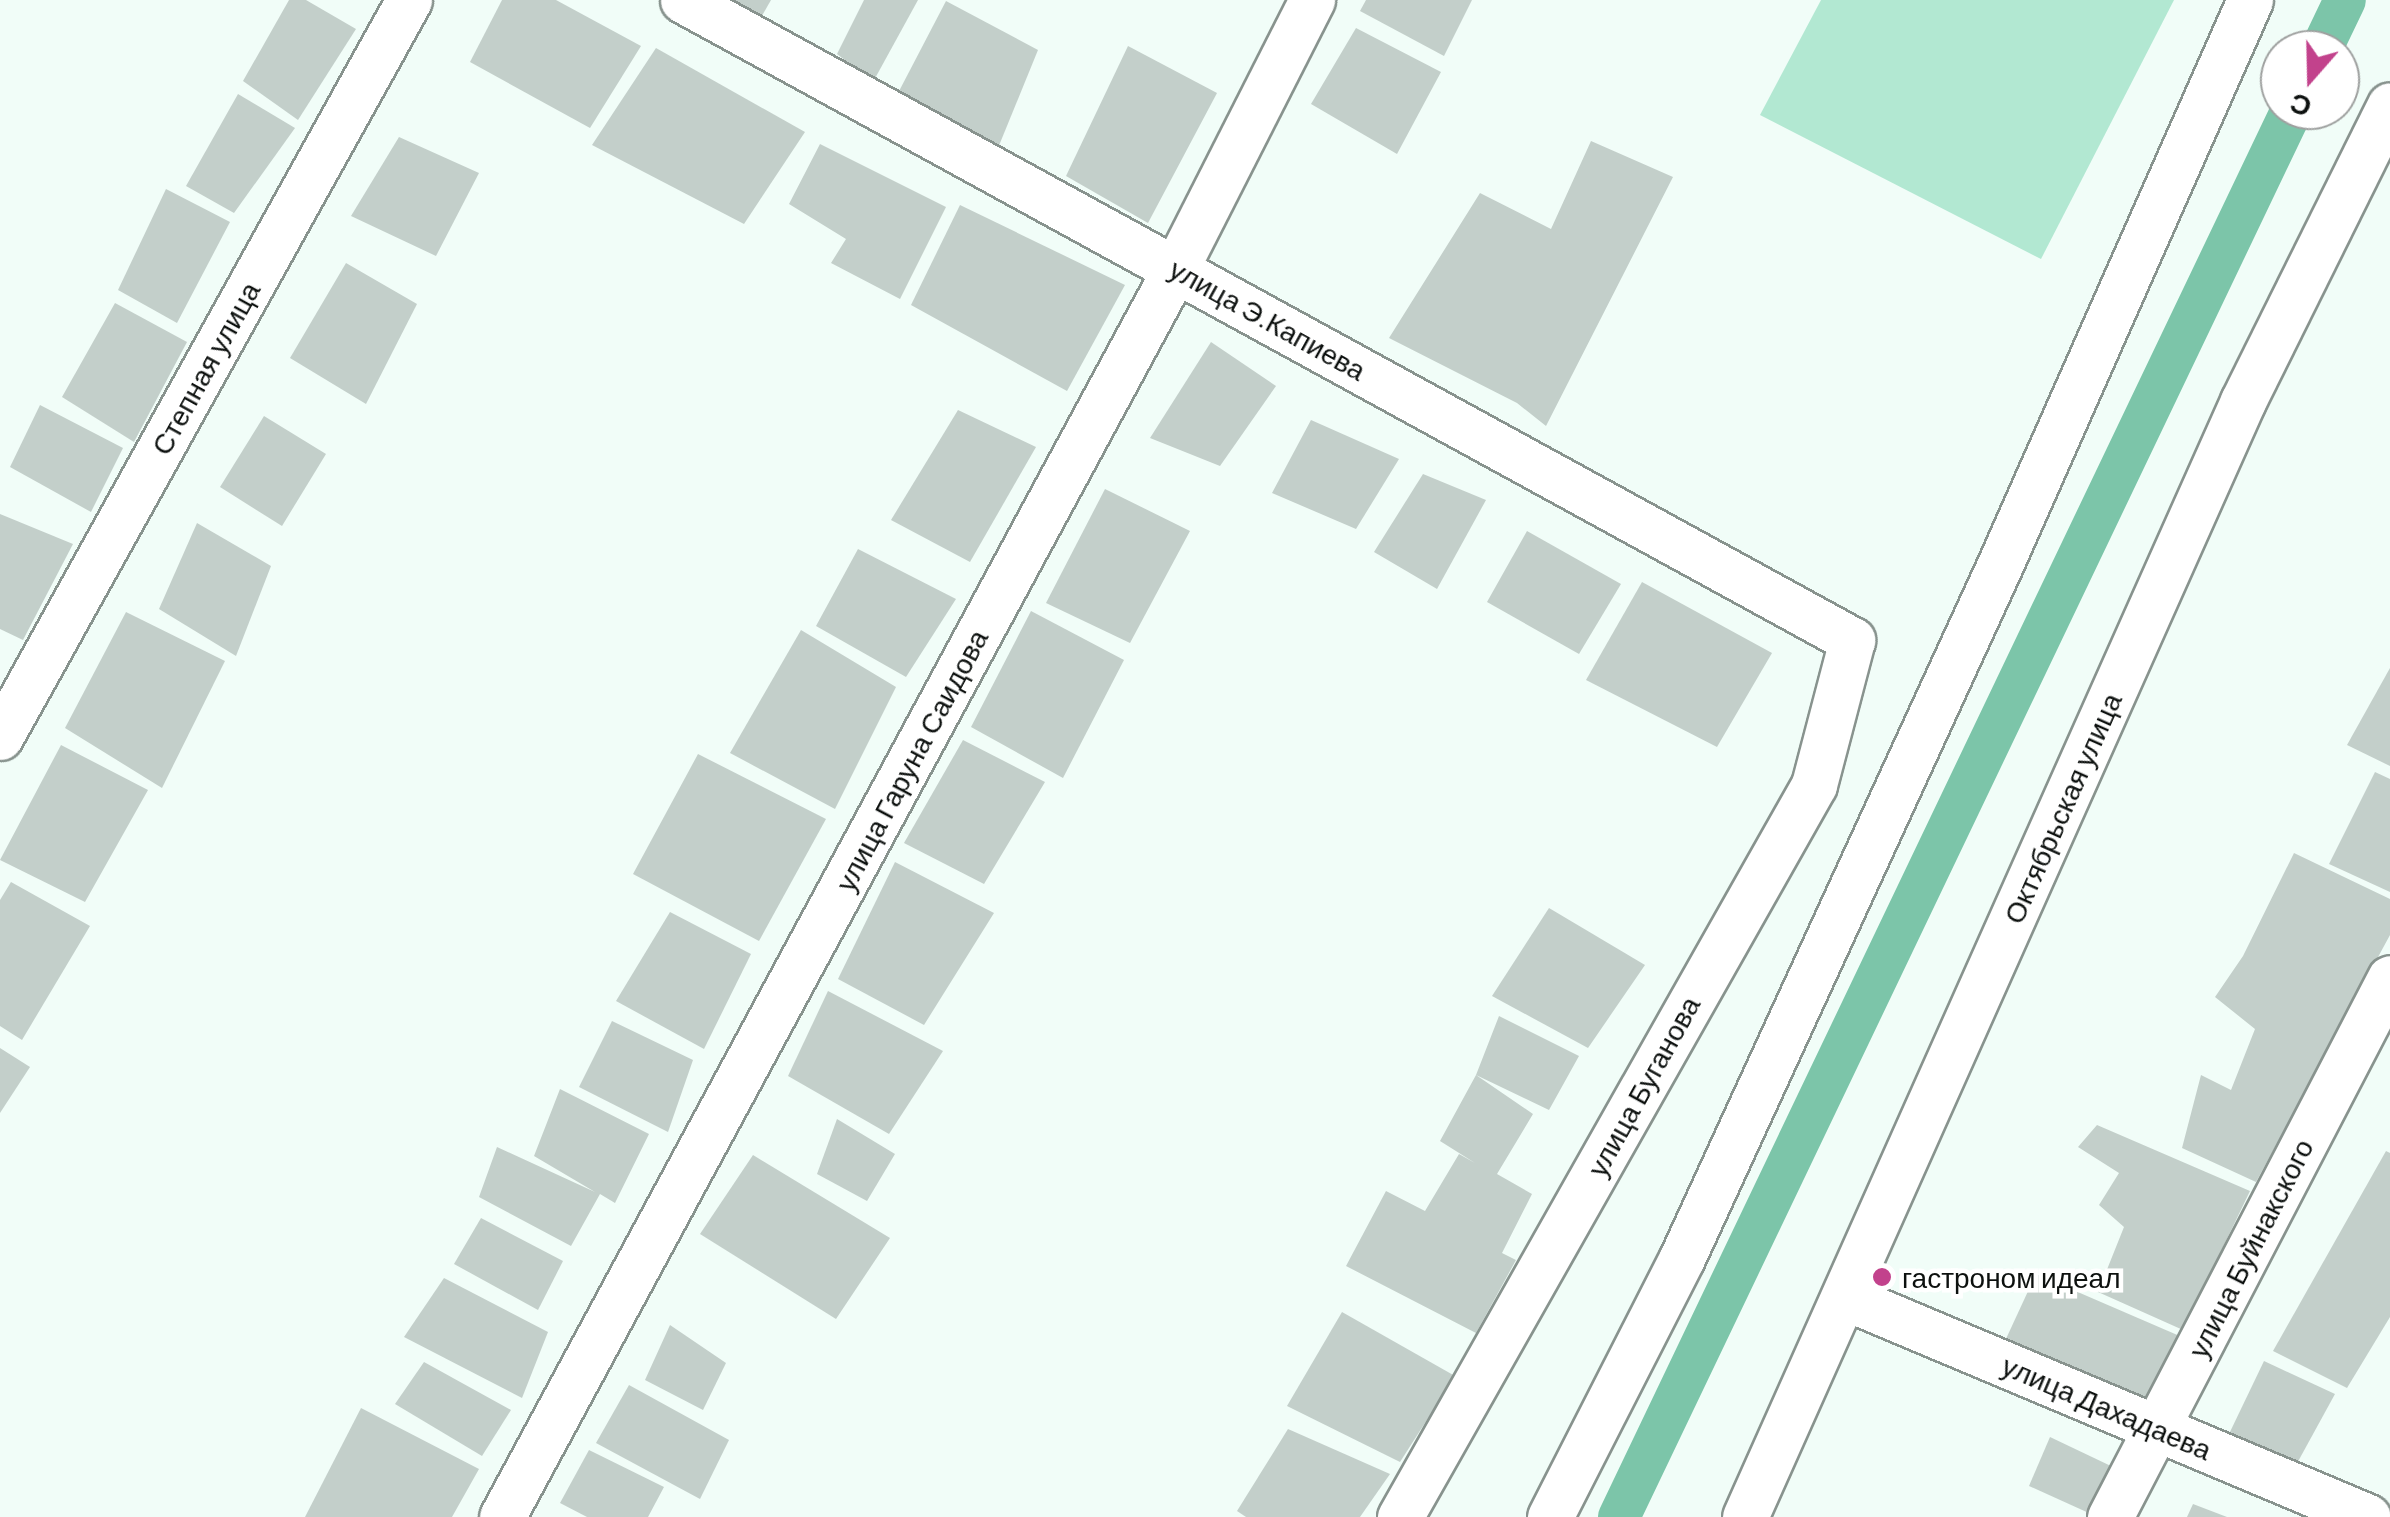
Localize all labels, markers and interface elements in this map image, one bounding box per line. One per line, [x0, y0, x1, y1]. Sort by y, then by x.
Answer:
north arrow [2260, 30, 2360, 130]
text: С [2285, 87, 2316, 126]
street label: улица Э.Капиева [1164, 251, 1372, 387]
street label: Степная улица [144, 276, 266, 460]
street label: улица Гаруна Саидова [828, 623, 994, 897]
street label: Октябрьская улица [1996, 688, 2128, 928]
street label: улица Буганова [1580, 990, 1706, 1182]
street label: улица Буйнакского [2180, 1133, 2320, 1363]
place label: гастроном идеал [1902, 1260, 2120, 1294]
marker: гастроном идеал [1871, 1266, 1893, 1288]
street label: улица Дахадаева [1997, 1348, 2217, 1466]

